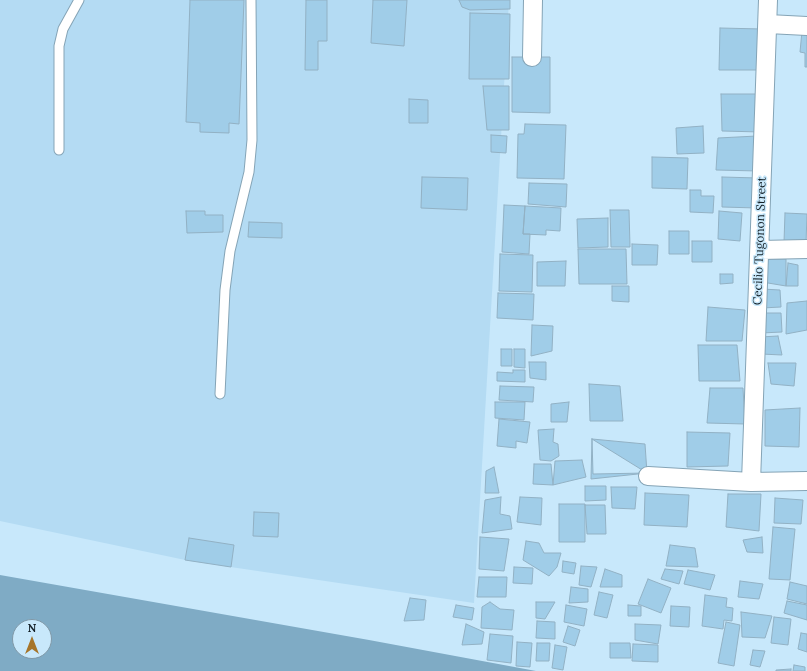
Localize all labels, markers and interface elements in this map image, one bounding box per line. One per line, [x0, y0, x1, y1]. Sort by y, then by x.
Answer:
street label: Cecilio Tugonon Street [751, 177, 769, 305]
north arrow [12, 619, 52, 659]
text: N [28, 621, 36, 635]

